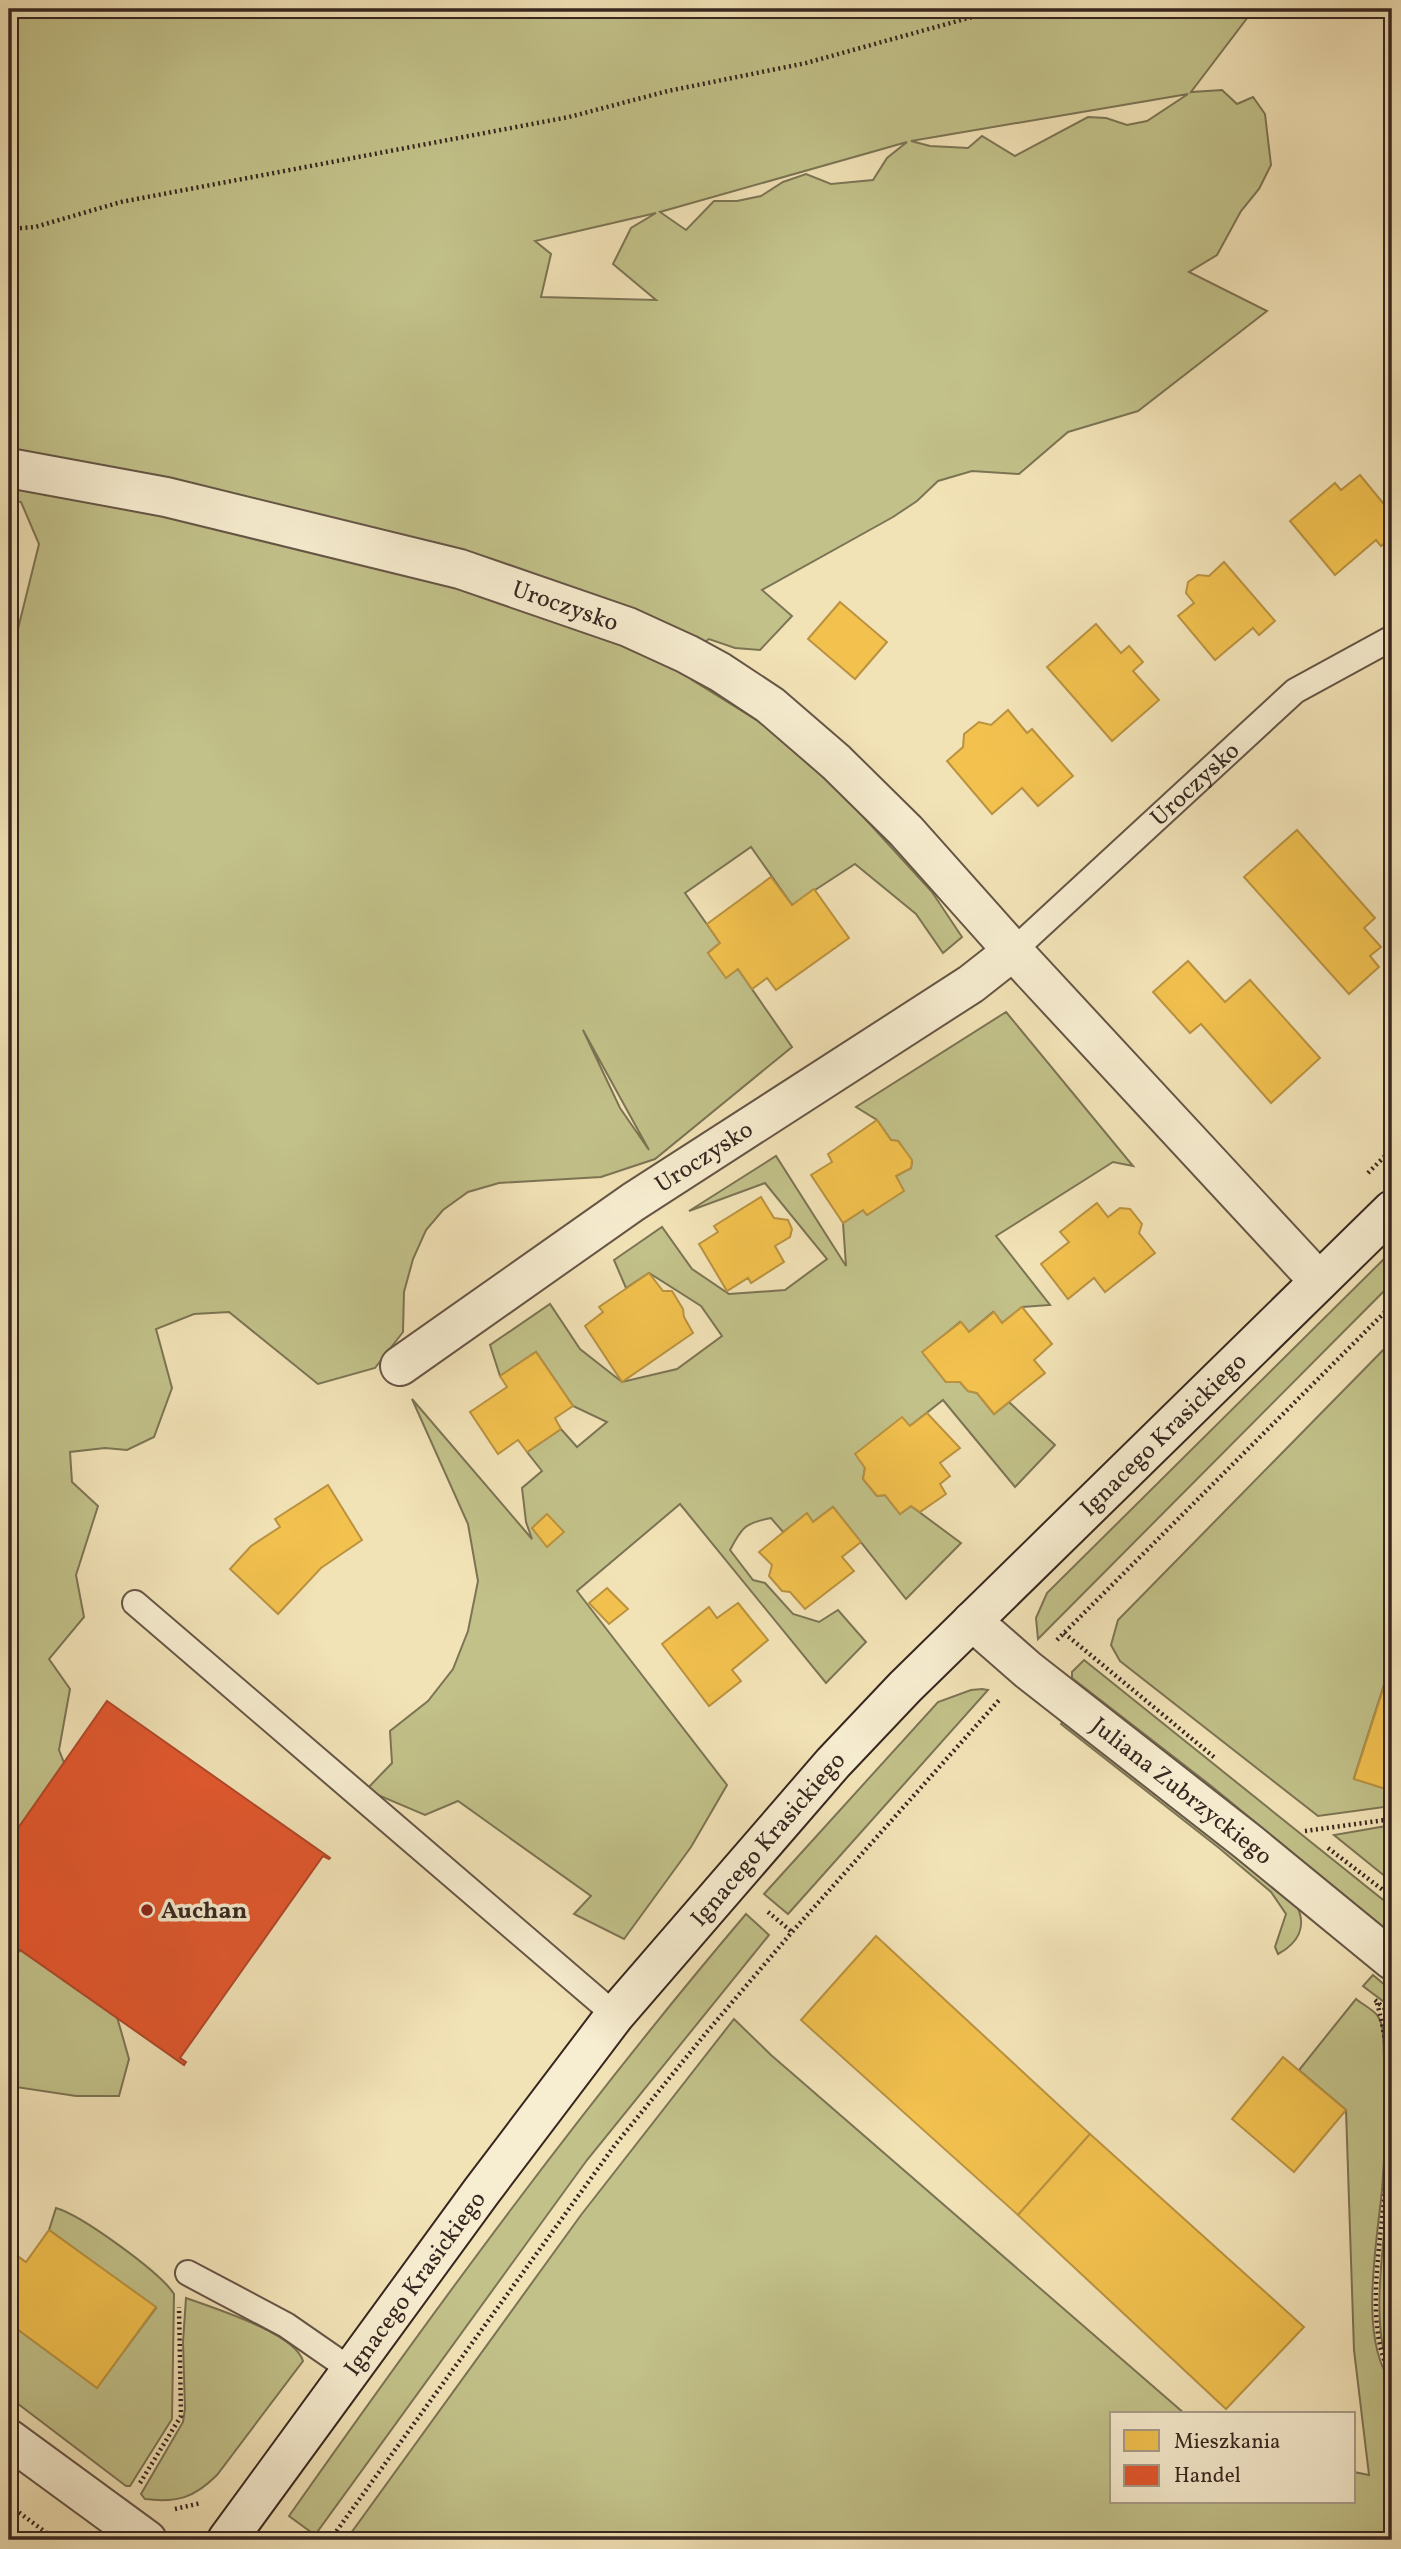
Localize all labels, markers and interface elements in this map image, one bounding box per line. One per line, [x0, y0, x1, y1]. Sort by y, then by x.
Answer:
street label: Uroczysko [507, 573, 623, 641]
street label: Uroczysko [1144, 735, 1248, 835]
street label: Uroczysko [649, 1114, 760, 1202]
street label: Ignacego Krasickiego [1073, 1346, 1256, 1525]
street label: Juliana Zubrzyckiego [1083, 1710, 1279, 1874]
street label: Ignacego Krasickiego [684, 1745, 854, 1935]
place label: Auchan [161, 1895, 248, 1929]
marker: Auchan [139, 1902, 155, 1918]
street label: Ignacego Krasickiego [337, 2185, 495, 2384]
legend [1110, 2412, 1356, 2504]
text: Mieszkania [1174, 2428, 1281, 2457]
text: Handel [1174, 2462, 1241, 2491]

